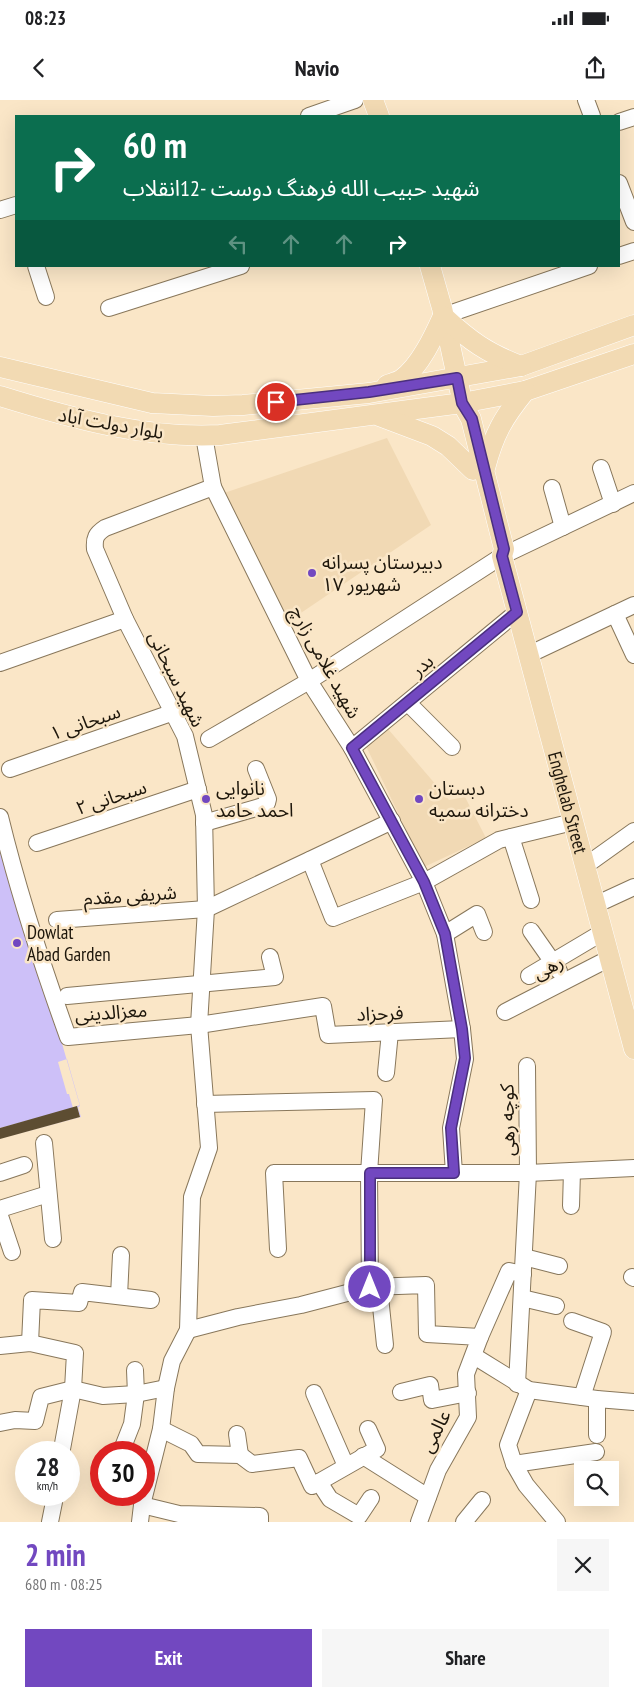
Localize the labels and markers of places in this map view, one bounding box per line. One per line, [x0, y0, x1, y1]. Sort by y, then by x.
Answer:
pin [255, 381, 297, 423]
place label: دبیرستان پسرانه ۱۷ شهریور [322, 550, 443, 596]
marker: دبیرستان پسرانه ۱۷ شهریور [306, 567, 318, 579]
place label: نانوایی احمد حامد [216, 776, 294, 822]
place label: دبستان دخترانه سمیه [429, 776, 528, 822]
marker: نانوایی احمد حامد [200, 793, 212, 805]
marker: دبستان دخترانه سمیه [413, 793, 425, 805]
place label: Dowlat Abad Garden [27, 920, 111, 966]
marker: Dowlat Abad Garden [11, 937, 23, 949]

